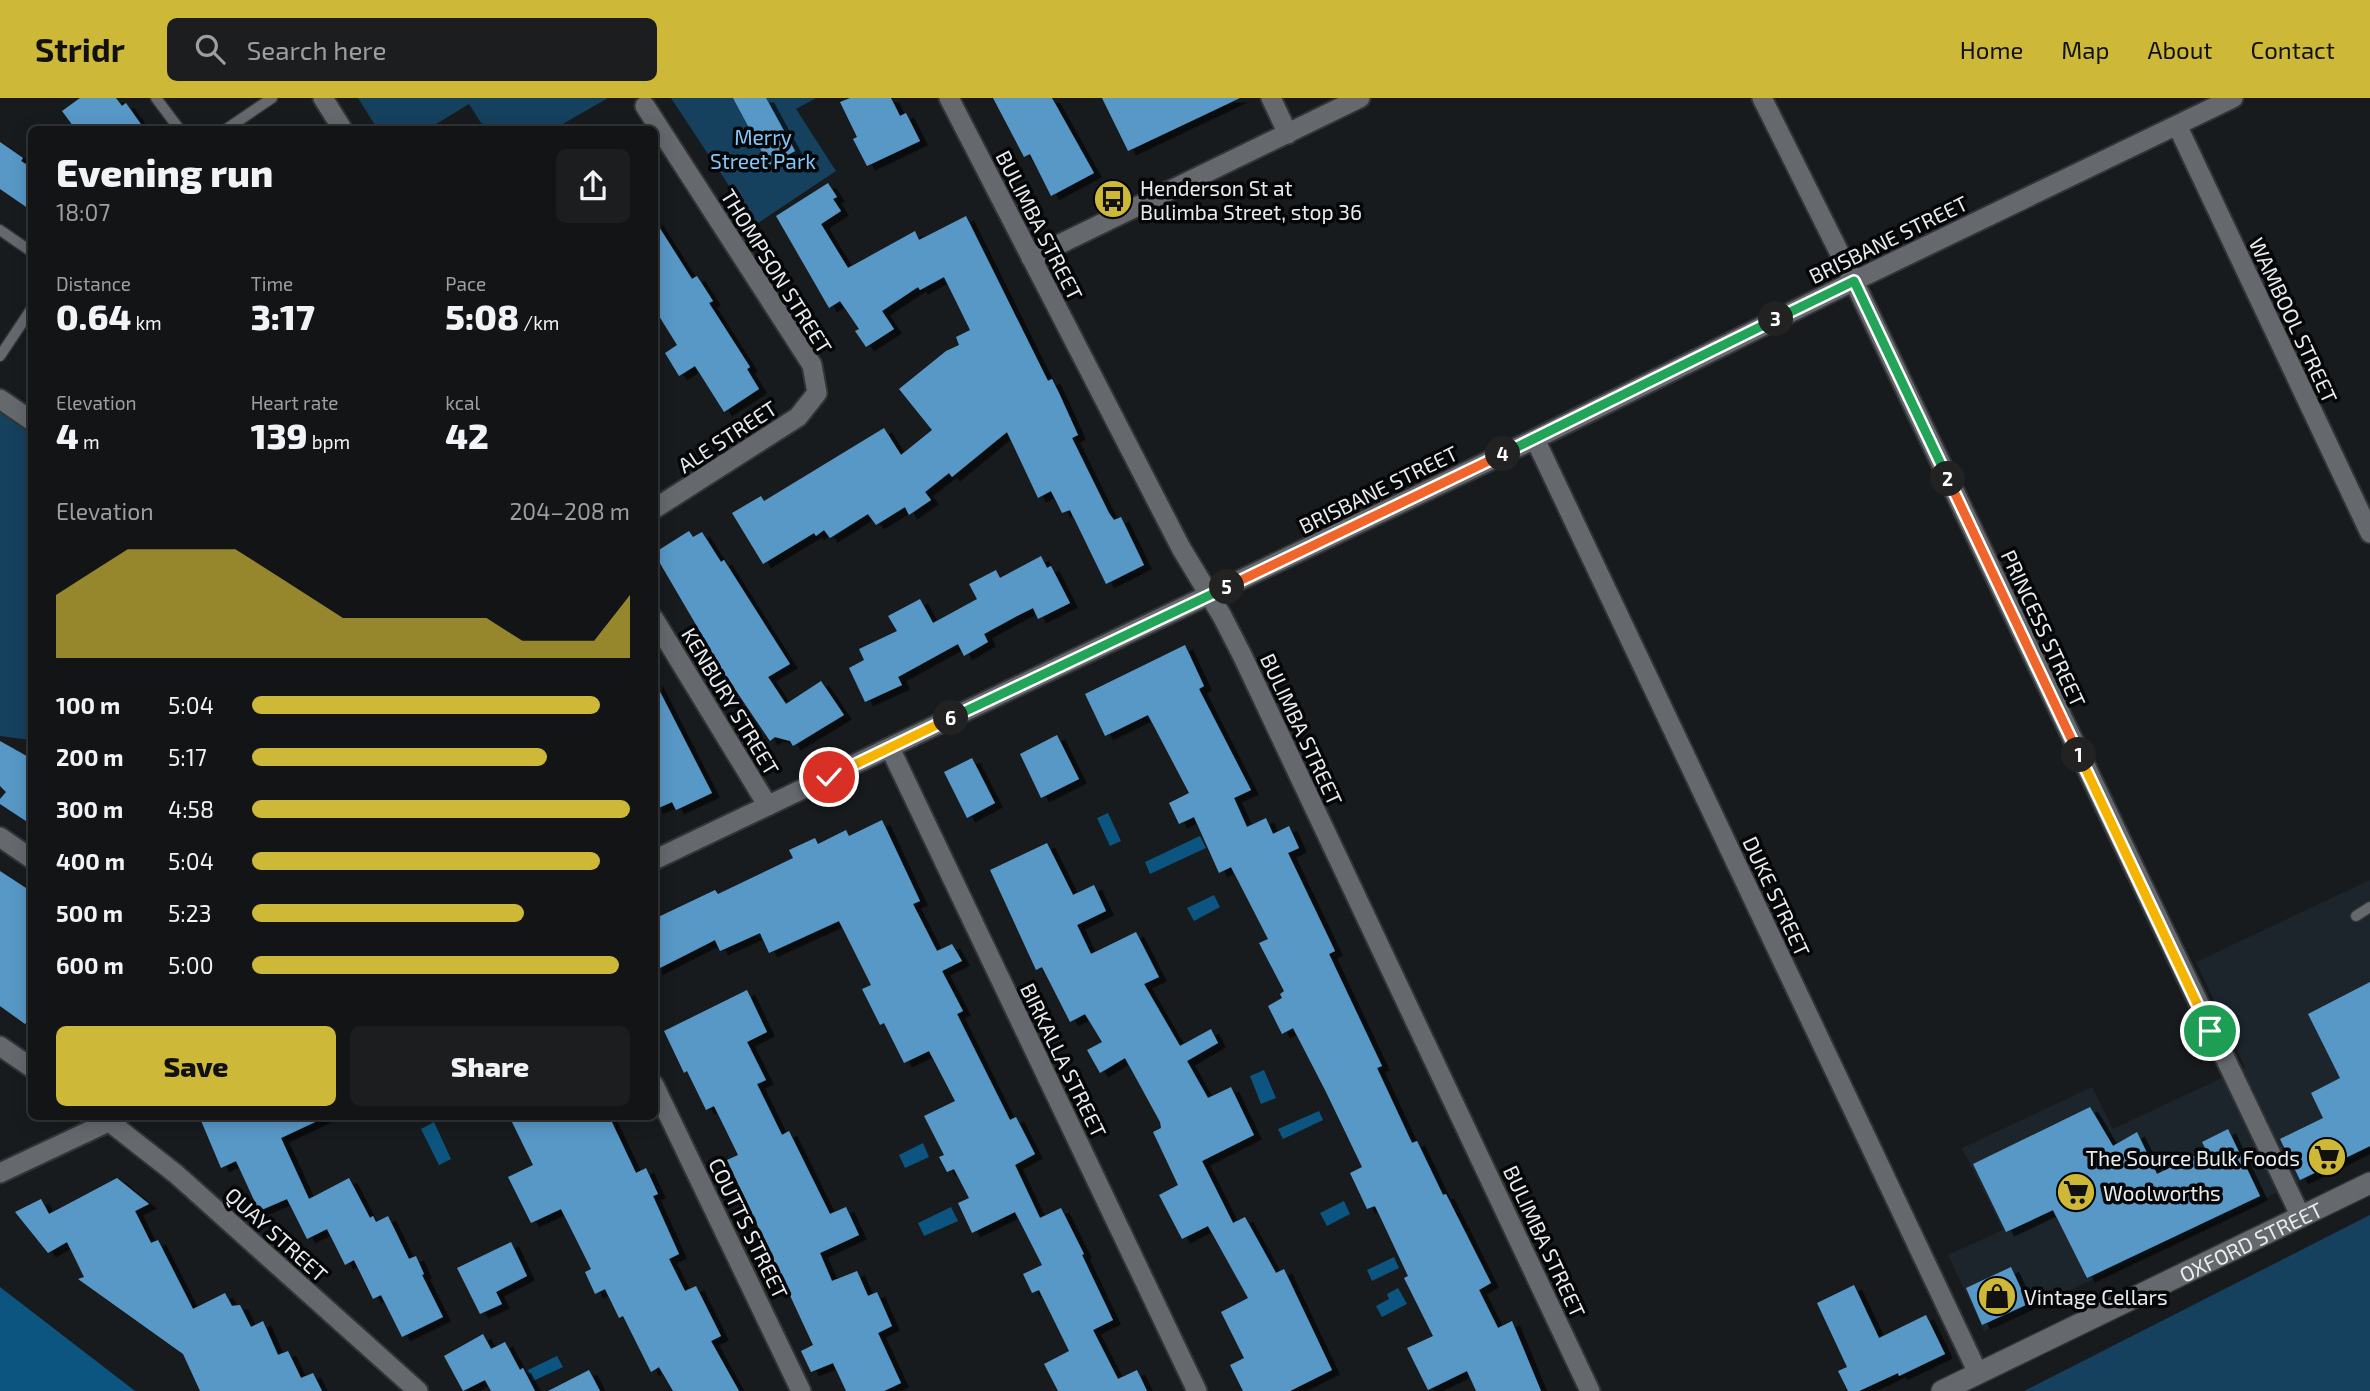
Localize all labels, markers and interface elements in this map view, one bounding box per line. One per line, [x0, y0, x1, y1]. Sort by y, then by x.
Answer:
search box [167, 18, 657, 81]
text: Stridr [35, 29, 125, 69]
icon: search [191, 30, 229, 68]
text: Search here [247, 34, 386, 65]
text: Home [1960, 35, 2023, 64]
text: Map [2061, 35, 2109, 64]
text: About [2147, 35, 2213, 64]
text: Contact [2251, 35, 2335, 64]
park label: Merry Street Park [710, 124, 816, 173]
street label: BULIMBA STREET [991, 146, 1089, 304]
text: Evening run [56, 149, 273, 195]
button: share [556, 149, 630, 223]
place label: Henderson St at Bulimba Street, stop 36 [1140, 175, 1362, 224]
bus stop icon: Henderson St at Bulimba Street, stop 36 [1092, 178, 1134, 220]
street label: THOMPSON STREET [716, 184, 838, 358]
street label: BRISBANE STREET [1805, 190, 1971, 288]
text: 18:07 [56, 198, 110, 226]
street label: WAMBOOL STREET [2245, 233, 2343, 407]
text: Distance [56, 272, 131, 295]
text: Time [251, 272, 293, 295]
text: Pace [445, 272, 486, 295]
text: 0.64 [56, 295, 131, 337]
text: 3:17 [251, 295, 315, 337]
text: 5:08 [445, 295, 519, 337]
pin: 3 [1758, 302, 1794, 336]
text: 3 [1770, 307, 1781, 330]
text: km [131, 311, 162, 334]
text: /km [519, 311, 559, 334]
text: Elevation [56, 391, 137, 414]
text: Heart rate [251, 391, 339, 414]
text: kcal [445, 391, 480, 414]
street label: ALE STREET [673, 395, 781, 477]
text: 4 [56, 414, 79, 456]
text: 139 [251, 414, 308, 456]
text: 42 [445, 414, 489, 456]
text: m [79, 430, 100, 453]
text: bpm [308, 430, 350, 453]
pin: 4 [1486, 436, 1520, 472]
street label: BRISBANE STREET [1295, 440, 1461, 538]
text: 4 [1496, 442, 1509, 465]
pin: 2 [1930, 462, 1966, 496]
text: 2 [1942, 467, 1953, 490]
text: Elevation [56, 497, 154, 525]
text: 204–208 m [509, 497, 630, 525]
street label: PRINCESS STREET [1997, 546, 2091, 710]
pin: 5 [1210, 570, 1244, 604]
text: 5 [1221, 575, 1232, 598]
street label: KENBURY STREET [677, 623, 785, 779]
street label: BULIMBA STREET [1256, 649, 1348, 809]
text: 100 m [56, 691, 120, 719]
text: 5:04 [168, 691, 214, 719]
pin: 6 [934, 700, 968, 736]
text: 6 [945, 706, 956, 729]
pin: 1 [2062, 738, 2096, 772]
text: 200 m [56, 743, 124, 771]
text: 5:17 [168, 743, 207, 771]
text: 1 [2074, 743, 2083, 766]
pin [799, 747, 859, 807]
icon: check [810, 758, 848, 796]
text: 300 m [56, 795, 123, 823]
text: 4:58 [168, 795, 214, 823]
street label: DUKE STREET [1738, 832, 1816, 960]
text: 400 m [56, 847, 125, 875]
text: 5:04 [168, 847, 214, 875]
text: 500 m [56, 899, 123, 927]
text: 5:23 [168, 899, 211, 927]
text: 600 m [56, 951, 124, 979]
text: 5:00 [168, 951, 214, 979]
street label: BIRKALLA STREET [1016, 979, 1112, 1141]
pin [2180, 1001, 2240, 1061]
icon: arrive [2191, 1012, 2229, 1050]
button: Save [56, 1026, 336, 1106]
button: Share [350, 1026, 630, 1106]
supermarket icon: The Source Bulk Foods [2306, 1136, 2348, 1178]
place label: The Source Bulk Foods [2086, 1145, 2300, 1170]
street label: COUTTS STREET [704, 1154, 794, 1302]
street label: BULIMBA STREET [1499, 1161, 1591, 1321]
supermarket icon: Woolworths [2055, 1171, 2097, 1213]
place label: Woolworths [2103, 1180, 2221, 1205]
street label: QUAY STREET [220, 1182, 333, 1287]
street label: OXFORD STREET [2175, 1196, 2326, 1286]
shop icon: Vintage Cellars [1976, 1275, 2018, 1317]
place label: Vintage Cellars [2024, 1284, 2168, 1309]

